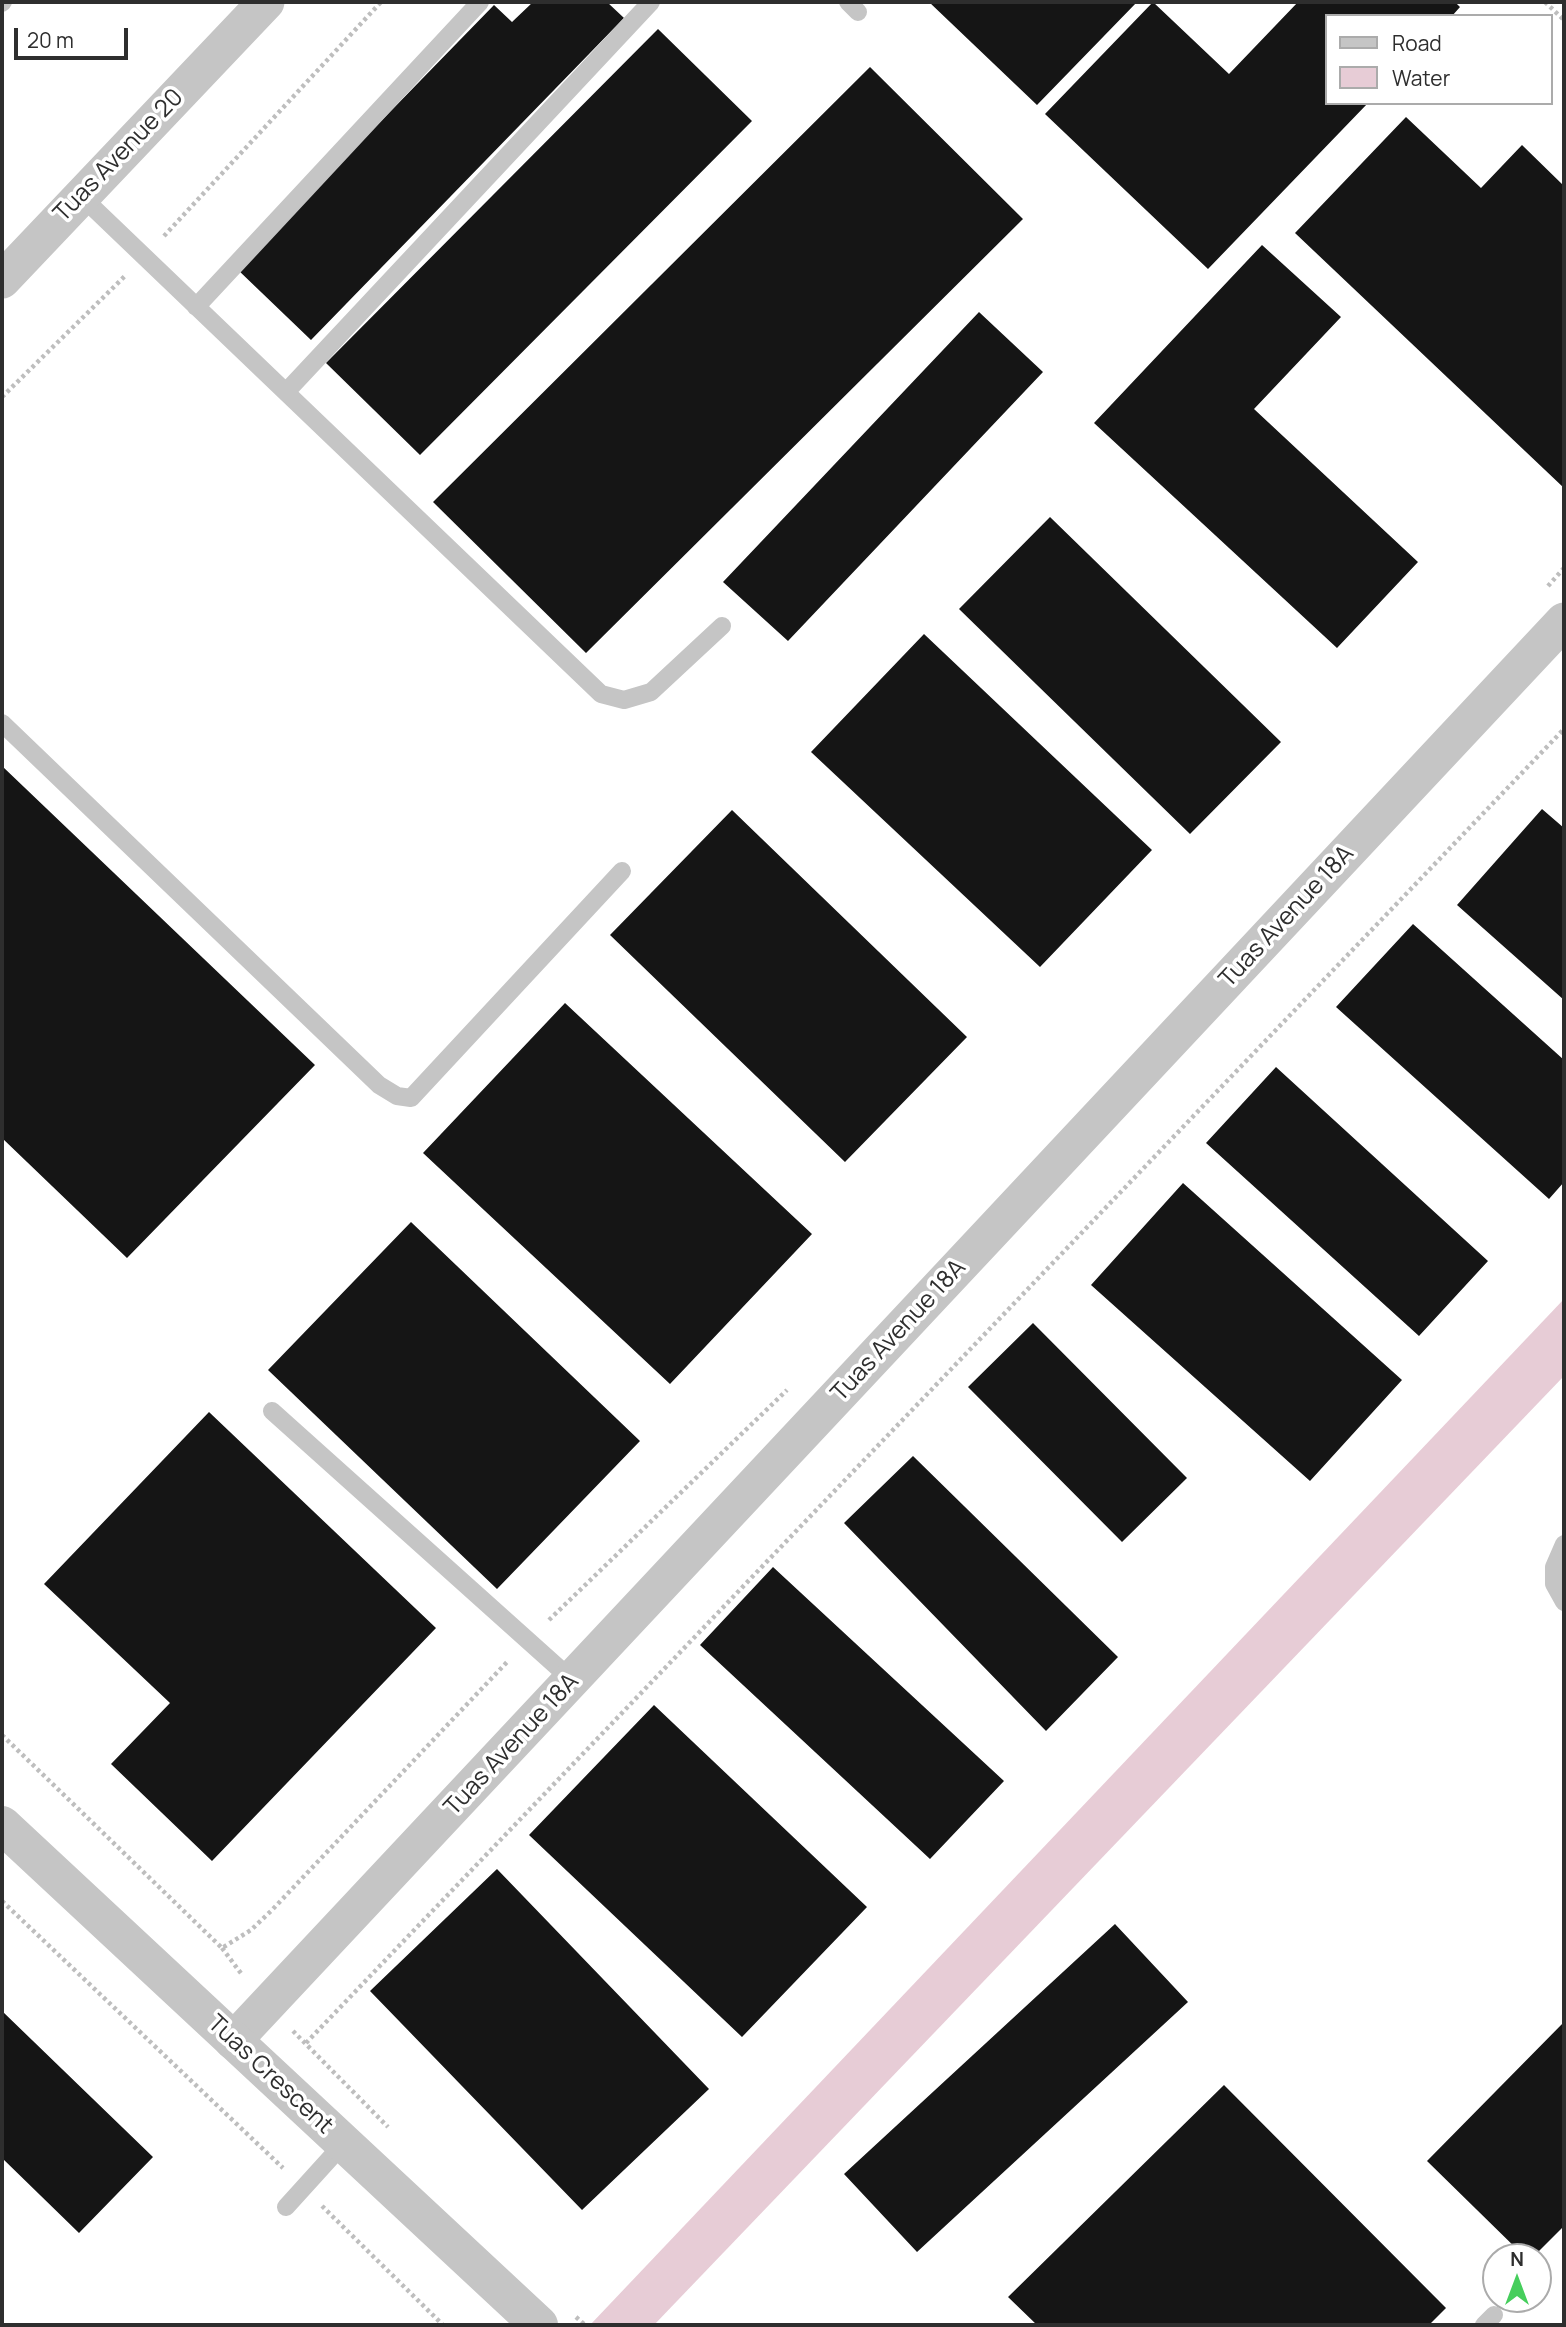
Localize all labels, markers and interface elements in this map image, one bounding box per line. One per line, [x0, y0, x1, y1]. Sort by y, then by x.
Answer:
scale bar [18, 14, 131, 58]
legend [1324, 14, 1552, 105]
text: 20 m [27, 26, 74, 54]
text: Road [1392, 29, 1442, 57]
text: Water [1392, 64, 1450, 92]
street label: Tuas Avenue 20 [48, 84, 190, 228]
street label: Tuas Avenue 18A [1214, 840, 1360, 994]
street label: Tuas Avenue 18A [826, 1254, 972, 1408]
street label: Tuas Avenue 18A [439, 1668, 585, 1822]
street label: Tuas Crescent [201, 2010, 339, 2140]
north arrow [1482, 2243, 1552, 2313]
text: N [1510, 2246, 1524, 2272]

